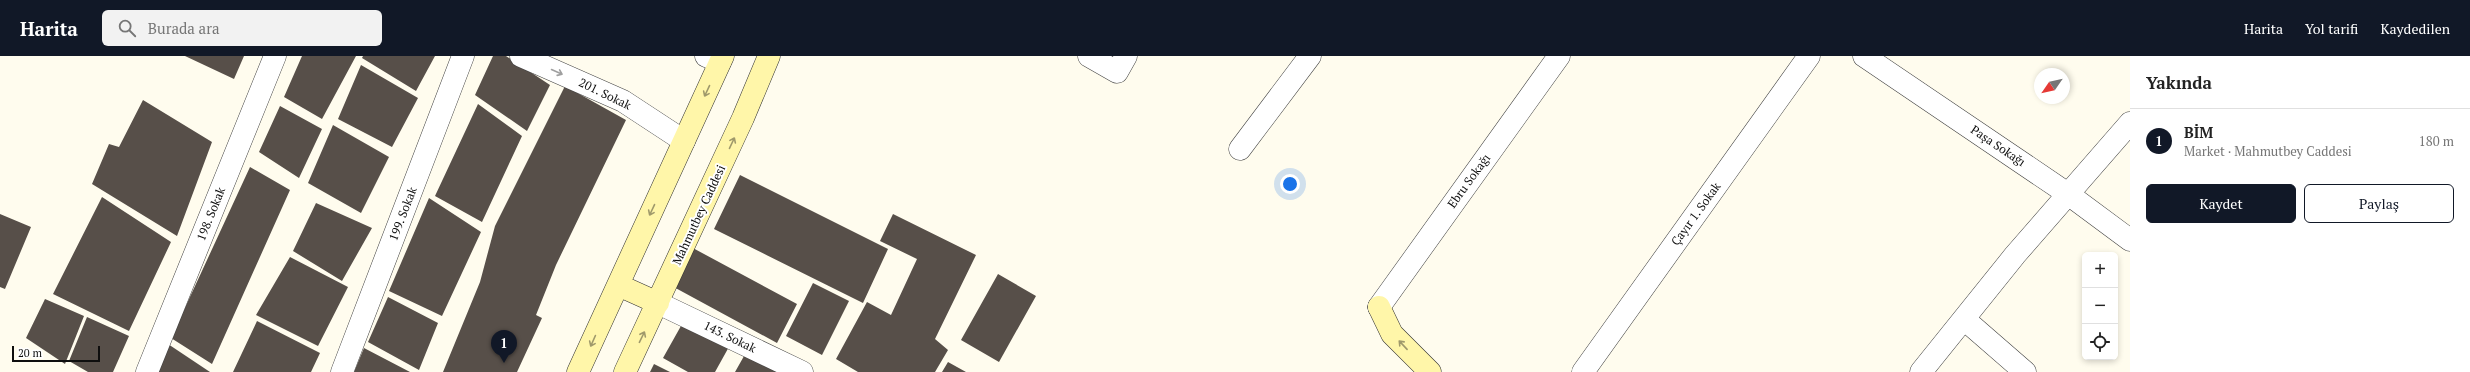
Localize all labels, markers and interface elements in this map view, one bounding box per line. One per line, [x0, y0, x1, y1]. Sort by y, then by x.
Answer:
search box [102, 10, 382, 46]
text: Harita [20, 16, 78, 41]
icon: search [116, 17, 138, 39]
text: Burada ara [148, 18, 220, 38]
text: Harita [2244, 19, 2283, 38]
text: Yol tarifi [2305, 19, 2358, 38]
text: Kaydedilen [2380, 19, 2450, 38]
one-way arrow [550, 68, 562, 76]
north arrow [2034, 68, 2070, 104]
text: Yakında [2146, 71, 2212, 94]
street label: 201. Sokak [577, 74, 635, 113]
one-way arrow [703, 85, 710, 97]
street label: Paşa Sokağı [1968, 122, 2029, 170]
text: BİM [2184, 122, 2213, 142]
text: 1 [2155, 132, 2163, 150]
text: 180 m [2419, 132, 2454, 150]
one-way arrow [729, 137, 736, 149]
text: Market · Mahmutbey Caddesi [2184, 142, 2352, 160]
street label: Ebru Sokağı [1444, 150, 1493, 211]
street label: Mahmutbey Caddesi [669, 162, 728, 267]
your location [1280, 174, 1300, 194]
street label: Çayır 1. Sokak [1668, 178, 1724, 248]
street label: 198. Sokak [193, 184, 228, 243]
street label: 199. Sokak [385, 184, 420, 243]
button: Kaydet [2146, 184, 2296, 223]
button: Paylaş [2304, 184, 2454, 223]
one-way arrow [648, 203, 656, 215]
map controls [2082, 252, 2118, 360]
button: + [2082, 252, 2118, 288]
button: − [2082, 288, 2118, 324]
street label: 143. Sokak [702, 317, 760, 356]
button: locate [2082, 324, 2118, 360]
pin: 1 [491, 330, 517, 363]
one-way arrow [639, 331, 646, 343]
one-way arrow [589, 334, 596, 346]
one-way arrow [1398, 340, 1407, 350]
scale bar [12, 344, 100, 363]
text: 20 m [18, 346, 42, 360]

